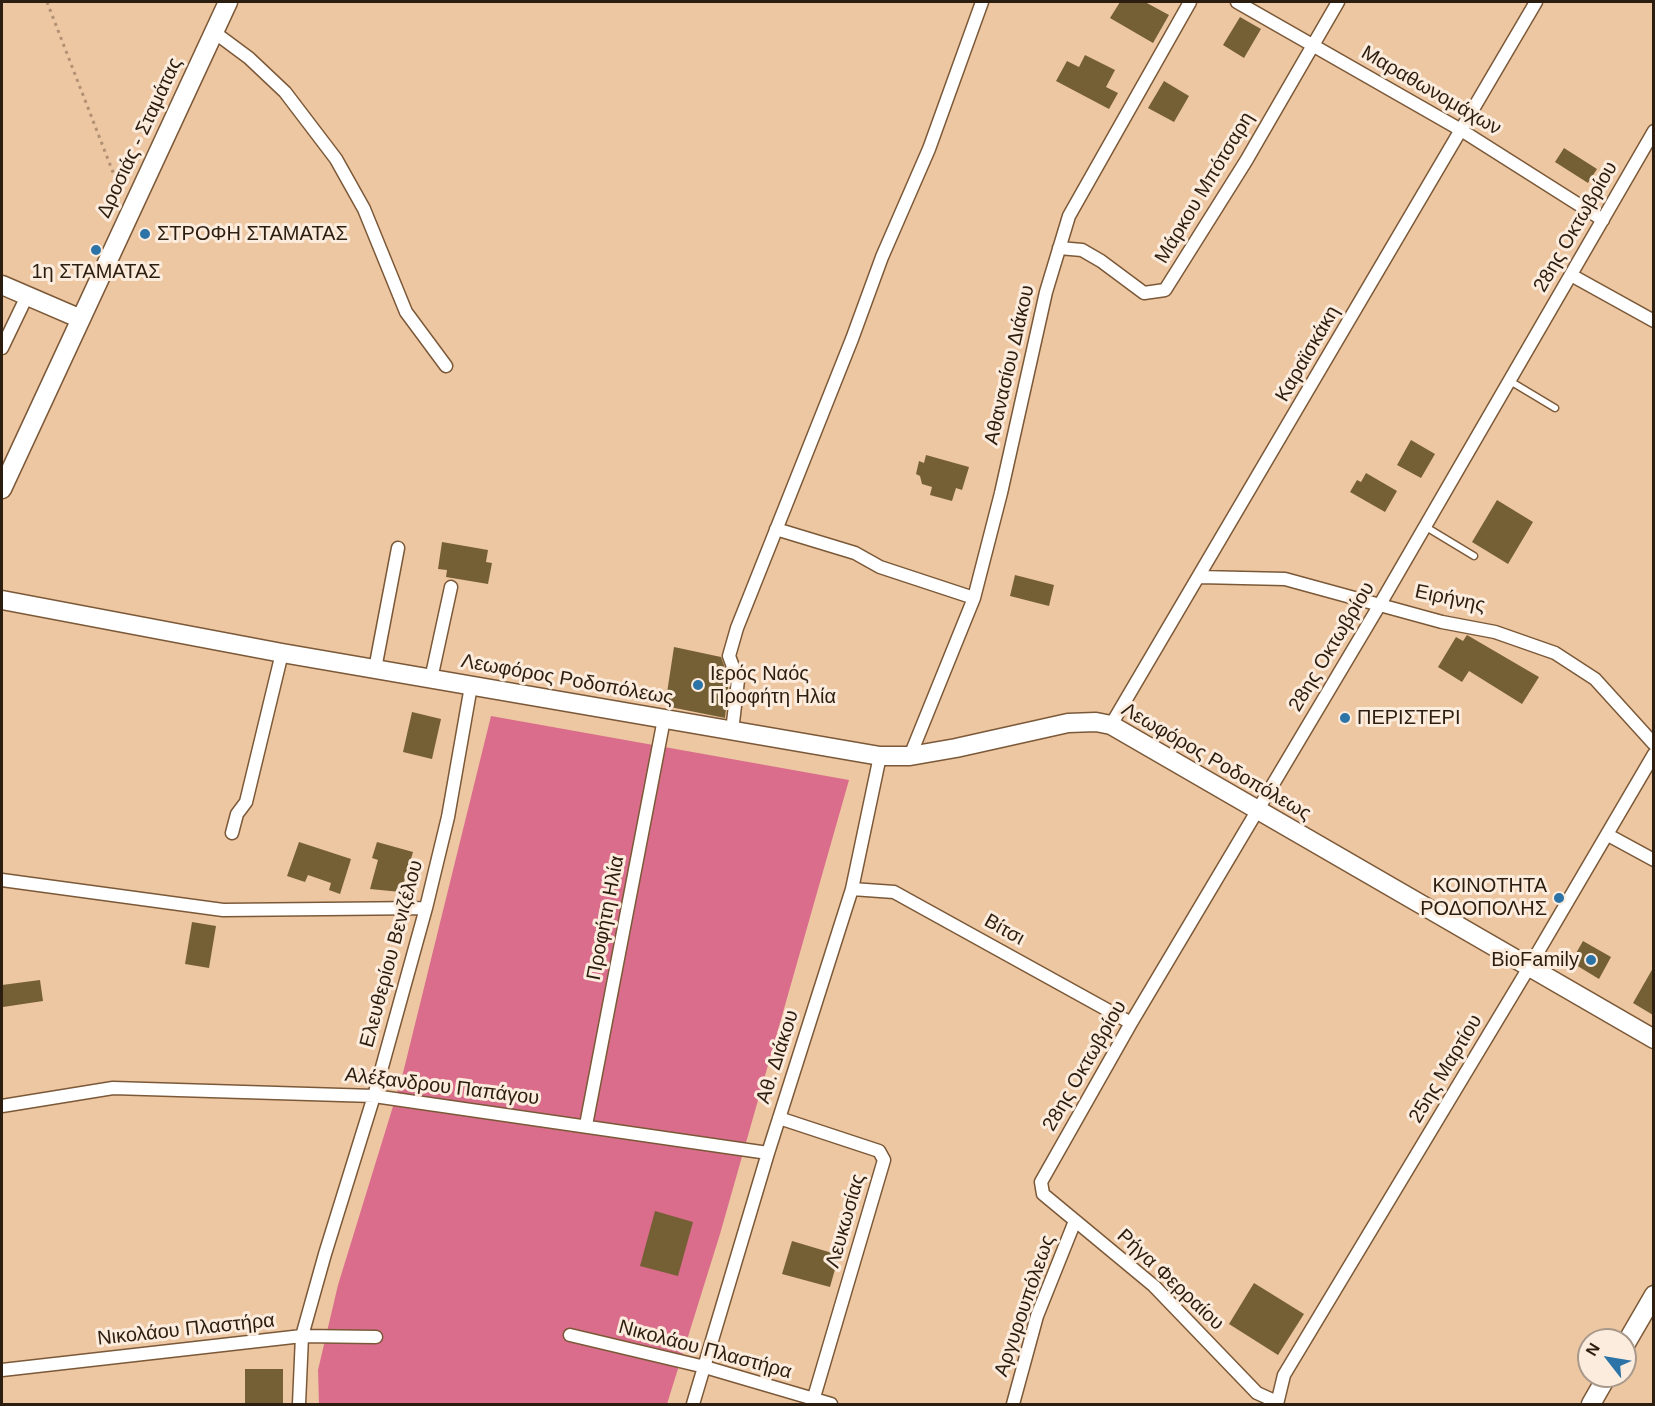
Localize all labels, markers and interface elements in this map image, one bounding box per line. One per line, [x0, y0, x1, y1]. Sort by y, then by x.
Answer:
street label: Μαραθωνομάχων [1357, 41, 1505, 141]
street label: Δροσιάς - Σταμάτας [92, 54, 188, 222]
street label: Μάρκου Μπότσαρη [1150, 108, 1260, 268]
street label: 28ης Οκτωβρίου [1529, 157, 1623, 297]
place label: ΣΤΡΟΦΗ ΣΤΑΜΑΤΑΣ [157, 222, 348, 246]
marker: ΣΤΡΟΦΗ ΣΤΑΜΑΤΑΣ [138, 227, 152, 241]
marker: 1η ΣΤΑΜΑΤΑΣ [89, 243, 103, 257]
place label: 1η ΣΤΑΜΑΤΑΣ [31, 260, 161, 284]
street label: Αθανασίου Διάκου [980, 283, 1040, 447]
street label: Καραϊσκάκη [1271, 302, 1345, 406]
street label: 28ης Οκτωβρίου [1284, 578, 1380, 716]
street label: Ειρήνης [1413, 580, 1487, 618]
street label: Λεωφόρος Ροδοπόλεως [459, 650, 675, 710]
place label: Ιερός Ναός Προφήτη Ηλία [710, 662, 836, 709]
marker: Ιερός Ναός Προφήτη Ηλία [691, 678, 705, 692]
street label: Λεωφόρος Ροδοπόλεως [1117, 698, 1315, 826]
place label: ΠΕΡΙΣΤΕΡΙ [1357, 706, 1460, 730]
marker: ΠΕΡΙΣΤΕΡΙ [1338, 711, 1352, 725]
street label: Προφήτη Ηλία [582, 854, 630, 982]
street label: Ελευθερίου Βενιζέλου [355, 858, 429, 1050]
place label: ΚΟΙΝΟΤΗΤΑ ΡΟΔΟΠΟΛΗΣ [1420, 874, 1547, 921]
marker: ΚΟΙΝΟΤΗΤΑ ΡΟΔΟΠΟΛΗΣ [1552, 891, 1566, 905]
street label: Βίτσι [980, 909, 1028, 951]
place label: BioFamily [1491, 948, 1579, 972]
marker: BioFamily [1584, 953, 1598, 967]
street label: 28ης Οκτωβρίου [1038, 996, 1132, 1136]
street label: Αθ. Διάκου [752, 1007, 804, 1107]
street label: 25ης Μαρτίου [1404, 1010, 1488, 1128]
street label: Αλέξανδρου Παπάγου [344, 1063, 540, 1111]
street label: Λευκωσίας [821, 1171, 871, 1271]
street label: Ρήγα Φερραίου [1112, 1224, 1228, 1336]
street label: Αργυρουπόλεως [990, 1232, 1060, 1380]
street label: Νικολάου Πλαστήρα [96, 1309, 276, 1351]
street label: Νικολάου Πλαστήρα [616, 1315, 794, 1385]
north arrow [1577, 1328, 1637, 1388]
text: N [1583, 1340, 1603, 1359]

